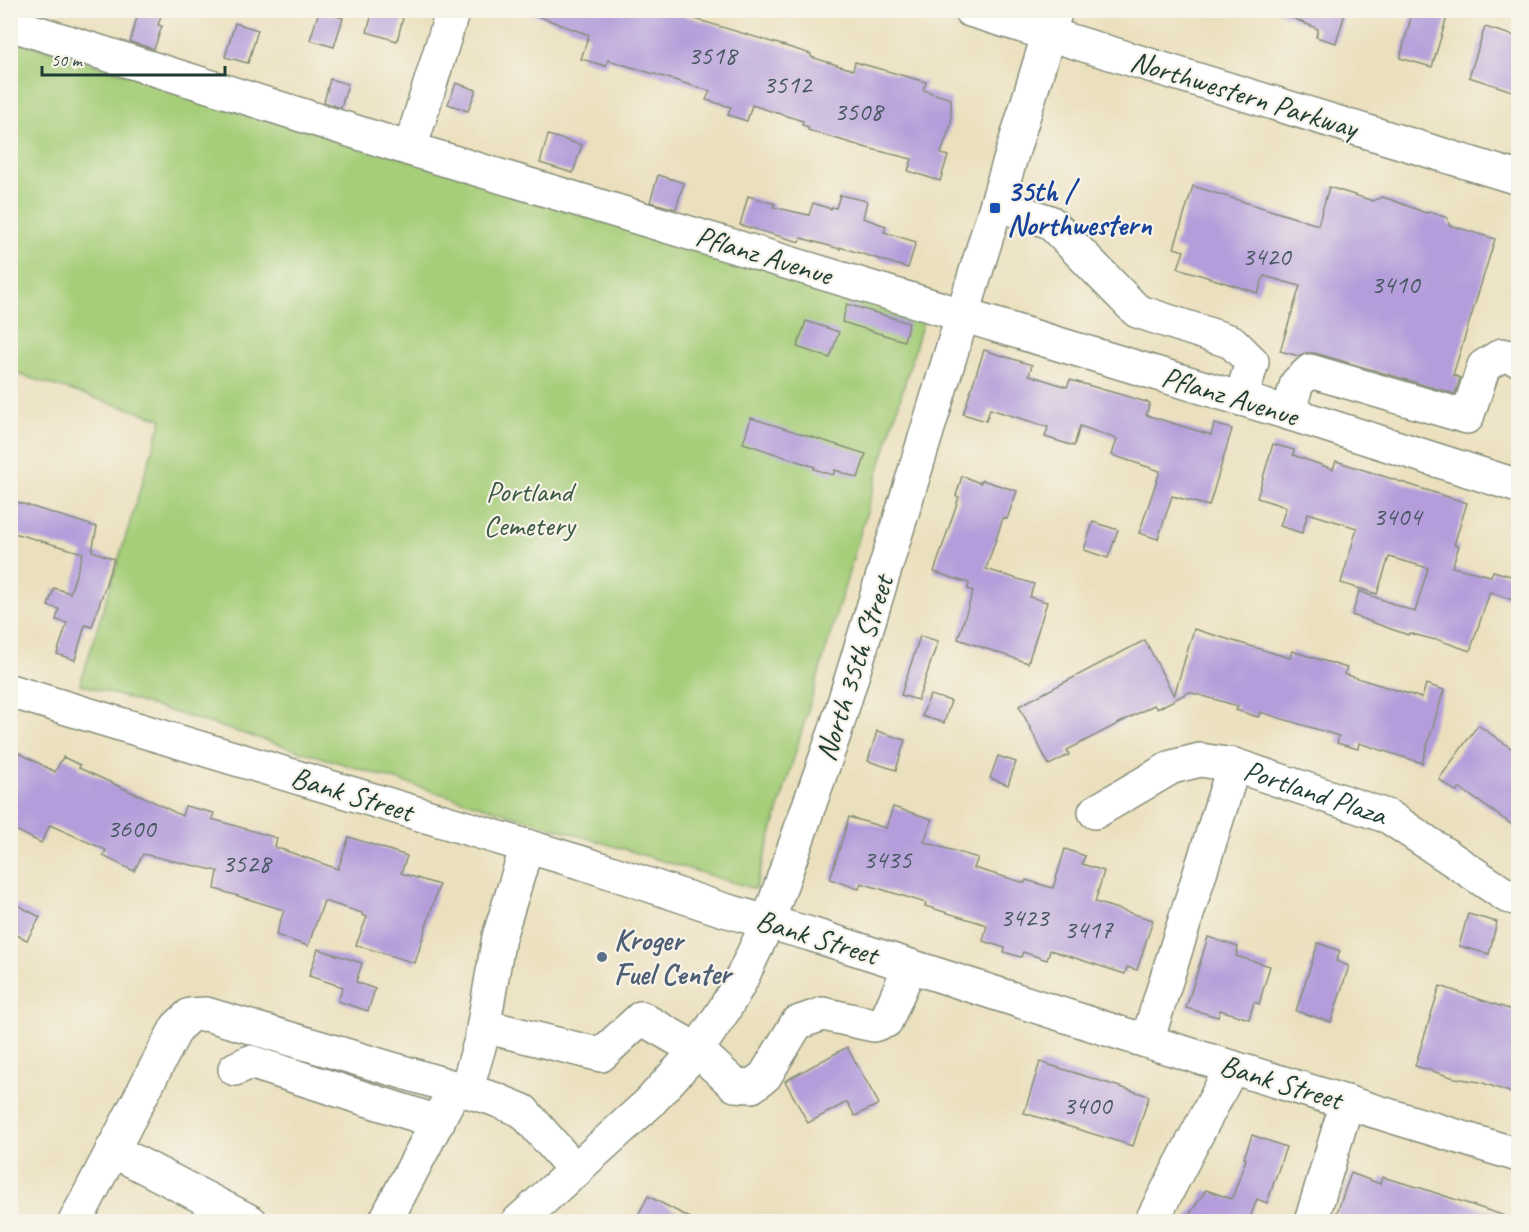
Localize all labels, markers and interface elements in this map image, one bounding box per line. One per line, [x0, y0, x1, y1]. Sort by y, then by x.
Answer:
house number: 3518 [688, 38, 739, 72]
scale bar [42, 39, 225, 77]
street label: Northwestern Parkway [1126, 41, 1365, 147]
text: 50 m [51, 49, 84, 71]
house number: 3512 [763, 67, 813, 101]
house number: 3508 [834, 94, 885, 128]
place label: 35th / Northwestern [1007, 172, 1153, 244]
marker: 35th / Northwestern [988, 201, 1002, 215]
street label: Pflanz Avenue [691, 216, 839, 294]
house number: 3420 [1242, 239, 1292, 273]
house number: 3410 [1371, 267, 1421, 301]
street label: Pflanz Avenue [1157, 357, 1305, 435]
park label: Portland Cemetery [483, 472, 577, 544]
house number: 3404 [1373, 499, 1424, 533]
street label: North 35th Street [806, 568, 903, 766]
street label: Portland Plaza [1239, 751, 1393, 834]
street label: Bank Street [287, 758, 420, 831]
house number: 3600 [107, 811, 157, 845]
house number: 3435 [863, 842, 913, 876]
house number: 3528 [222, 846, 273, 880]
house number: 3423 [1000, 900, 1050, 934]
street label: Bank Street [752, 901, 885, 974]
house number: 3417 [1064, 912, 1114, 946]
place label: Kroger Fuel Center [614, 921, 734, 993]
marker: Kroger Fuel Center [595, 950, 609, 964]
street label: Bank Street [1216, 1046, 1349, 1119]
house number: 3400 [1063, 1088, 1113, 1122]

